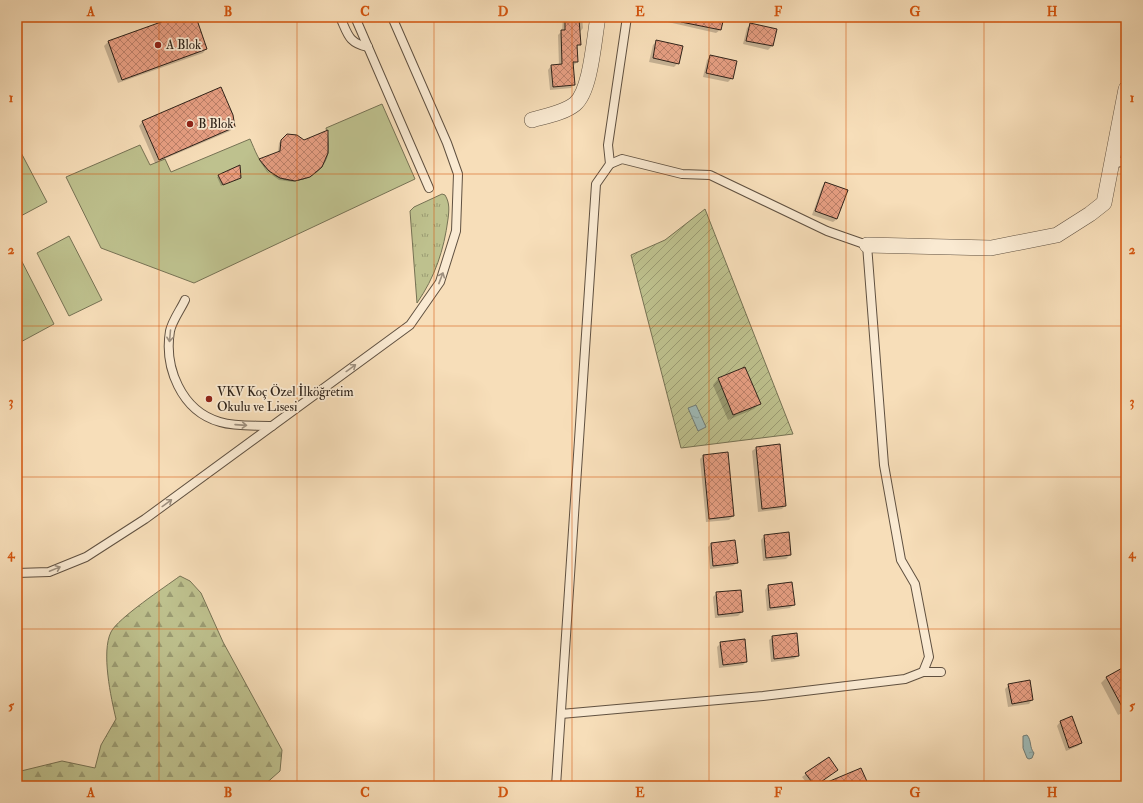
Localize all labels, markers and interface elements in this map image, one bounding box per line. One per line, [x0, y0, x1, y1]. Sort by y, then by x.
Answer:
text: A [86, 4, 96, 20]
text: B [224, 4, 232, 20]
text: C [360, 4, 370, 20]
text: D [498, 4, 509, 20]
text: E [635, 4, 645, 20]
text: F [774, 4, 783, 20]
text: G [910, 4, 921, 20]
text: H [1047, 4, 1058, 20]
place label: A Blok [165, 37, 202, 53]
marker: A Blok [153, 40, 163, 50]
text: 1 [9, 90, 14, 106]
text: 1 [1130, 90, 1135, 106]
place label: B Blok [198, 116, 234, 132]
marker: B Blok [185, 119, 195, 129]
text: 2 [8, 242, 15, 258]
text: 2 [1129, 242, 1136, 258]
one-way arrow [437, 272, 445, 284]
one-way arrow [167, 329, 174, 342]
one-way arrow [345, 364, 356, 373]
place label: VKV Koç Özel İlköğretim Okulu ve Lisesi [217, 383, 354, 415]
text: 3 [9, 394, 14, 410]
marker: VKV Koç Özel İlköğretim Okulu ve Lisesi [204, 394, 214, 404]
text: 3 [1130, 394, 1135, 410]
one-way arrow [234, 421, 247, 428]
one-way arrow [161, 499, 172, 507]
text: 4 [6, 546, 15, 562]
text: 4 [1127, 546, 1136, 562]
one-way arrow [49, 565, 61, 572]
text: 5 [8, 698, 14, 714]
text: 5 [1129, 698, 1135, 714]
text: A [86, 785, 96, 801]
text: B [224, 785, 232, 801]
text: C [360, 785, 370, 801]
text: D [498, 785, 509, 801]
text: E [635, 785, 645, 801]
text: F [774, 785, 783, 801]
text: G [910, 785, 921, 801]
text: H [1047, 785, 1058, 801]

